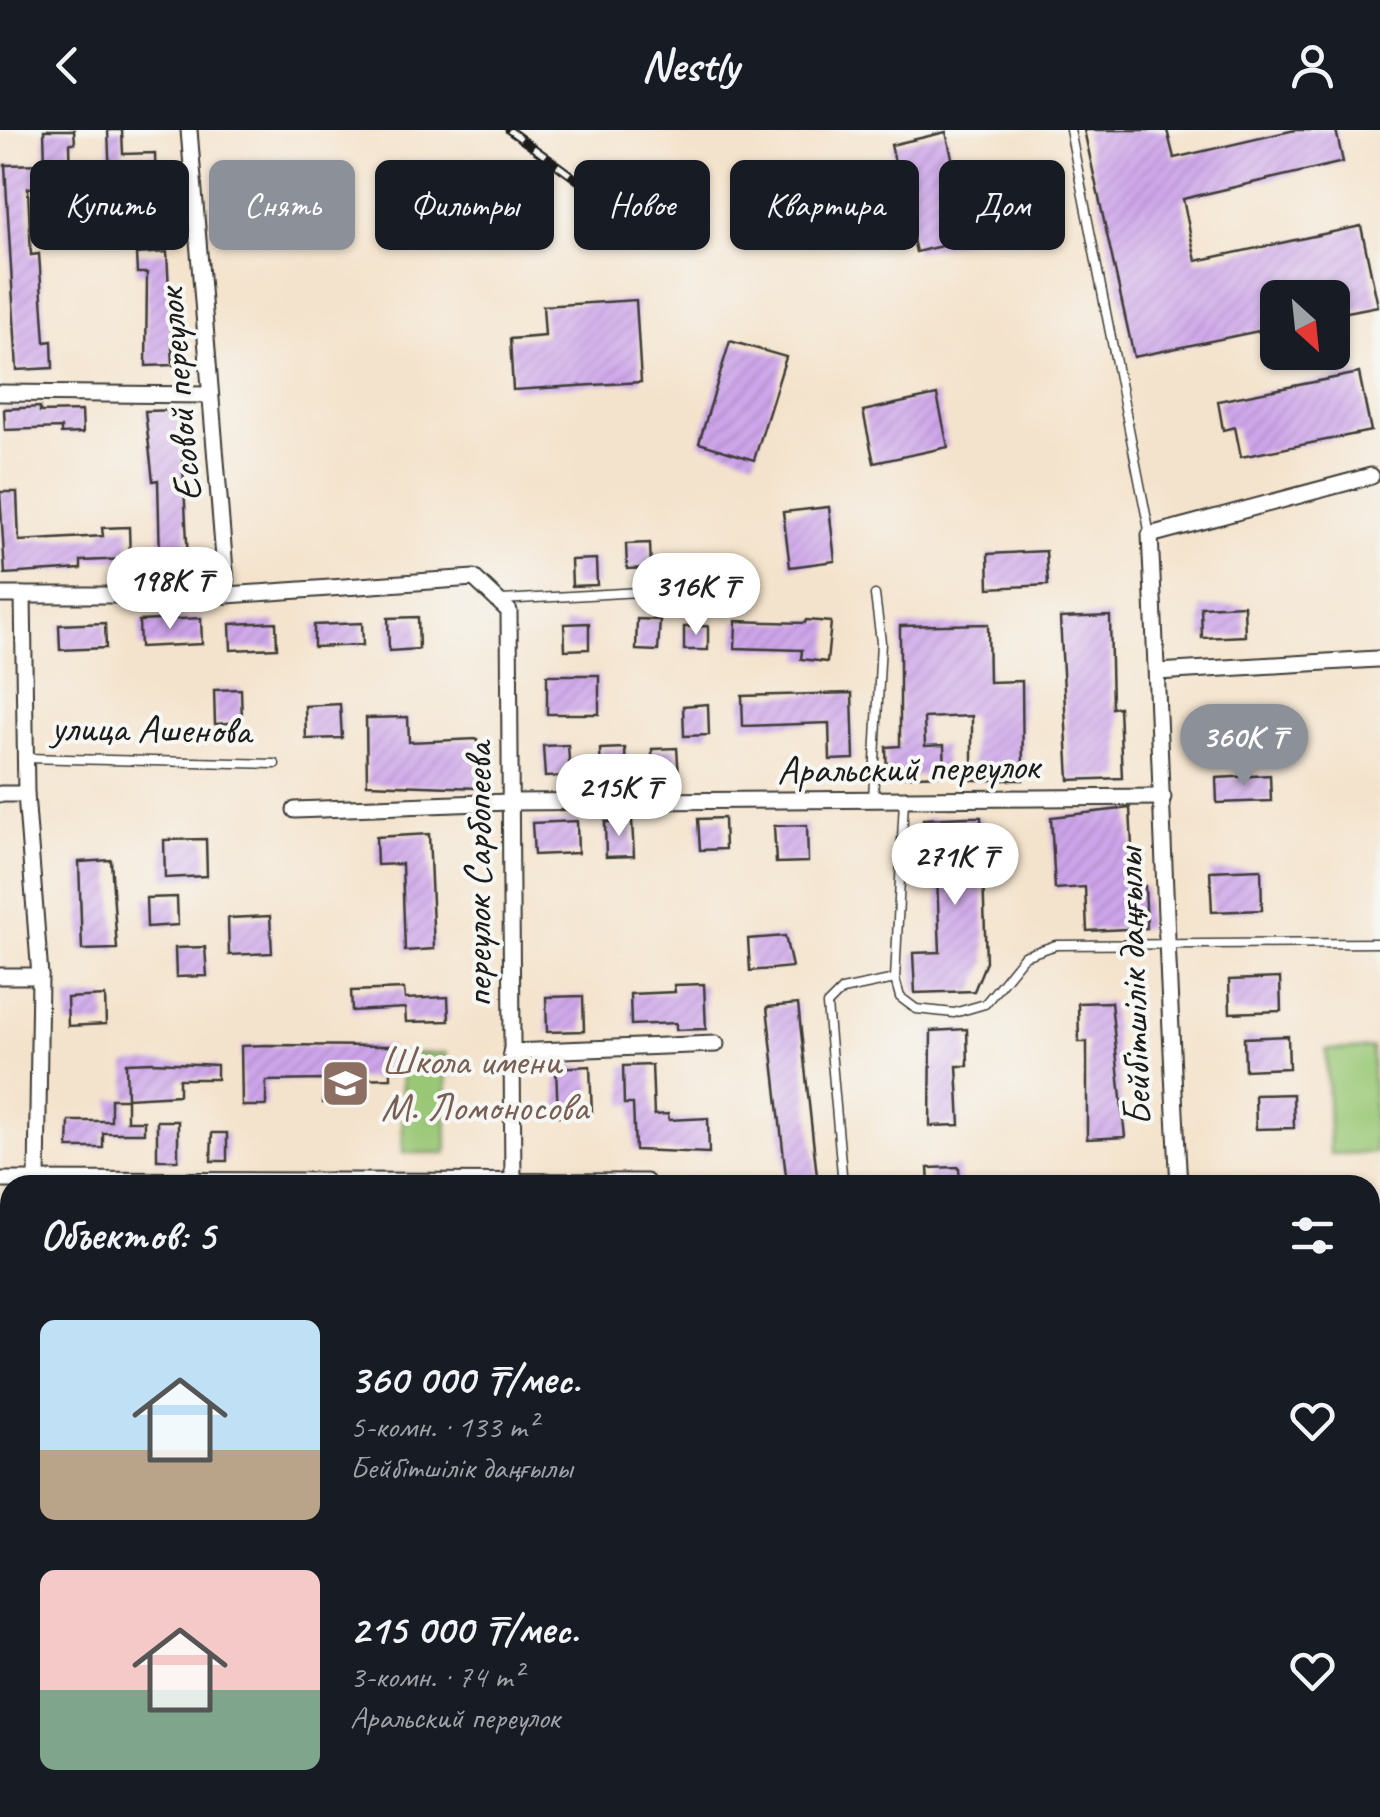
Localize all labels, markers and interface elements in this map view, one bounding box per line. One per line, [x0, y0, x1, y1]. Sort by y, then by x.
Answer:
text: Nestly [641, 37, 739, 94]
icon: back [40, 38, 95, 93]
icon: person [1285, 38, 1340, 93]
chip: Купить [30, 160, 189, 250]
chip: Снять [209, 160, 355, 250]
chip: Фильтры [375, 160, 554, 250]
chip: Новое [574, 160, 710, 250]
chip: Квартира [730, 160, 919, 250]
chip: Дом [939, 160, 1065, 250]
north arrow [1260, 280, 1350, 370]
map controls [1260, 280, 1350, 370]
street label: Есовой переулок [145, 283, 213, 503]
pin: 198K ₸ [89, 547, 251, 632]
pin: 316K ₸ [615, 553, 777, 638]
text: 198K ₸ [129, 559, 211, 600]
text: 316K ₸ [654, 565, 738, 606]
street label: улица Ашенова [49, 702, 255, 756]
pin: 360K ₸ [1163, 704, 1325, 789]
text: 360K ₸ [1202, 716, 1286, 757]
street label: переулок Сарбопеева [453, 739, 503, 1008]
street label: Аральский переулок [777, 741, 1043, 795]
pin: 215K ₸ [538, 754, 700, 839]
text: 215K ₸ [578, 766, 660, 807]
pin: 271K ₸ [874, 823, 1036, 908]
text: 271K ₸ [914, 835, 996, 876]
street label: Бейбітшілік даңғылы [1103, 844, 1163, 1127]
place label: Школа имени М. Ломоносова [381, 1036, 591, 1132]
school or university icon: Школа имени М. Ломоносова [320, 1057, 372, 1109]
icon: filters [1285, 1208, 1340, 1263]
text: Объектов: 5 [40, 1209, 215, 1262]
text: 360 000 ₸/мес. [350, 1353, 580, 1406]
icon: home [120, 1360, 240, 1480]
icon: heart [1285, 1393, 1340, 1448]
text: 5-комн. · 133 m² [350, 1406, 537, 1447]
text: Бейбітшілік даңғылы [350, 1447, 572, 1488]
text: 215 000 ₸/мес. [350, 1603, 578, 1656]
icon: home [120, 1610, 240, 1730]
icon: heart [1285, 1643, 1340, 1698]
text: 3-комн. · 74 m² [350, 1656, 522, 1697]
text: Аральский переулок [350, 1697, 560, 1738]

